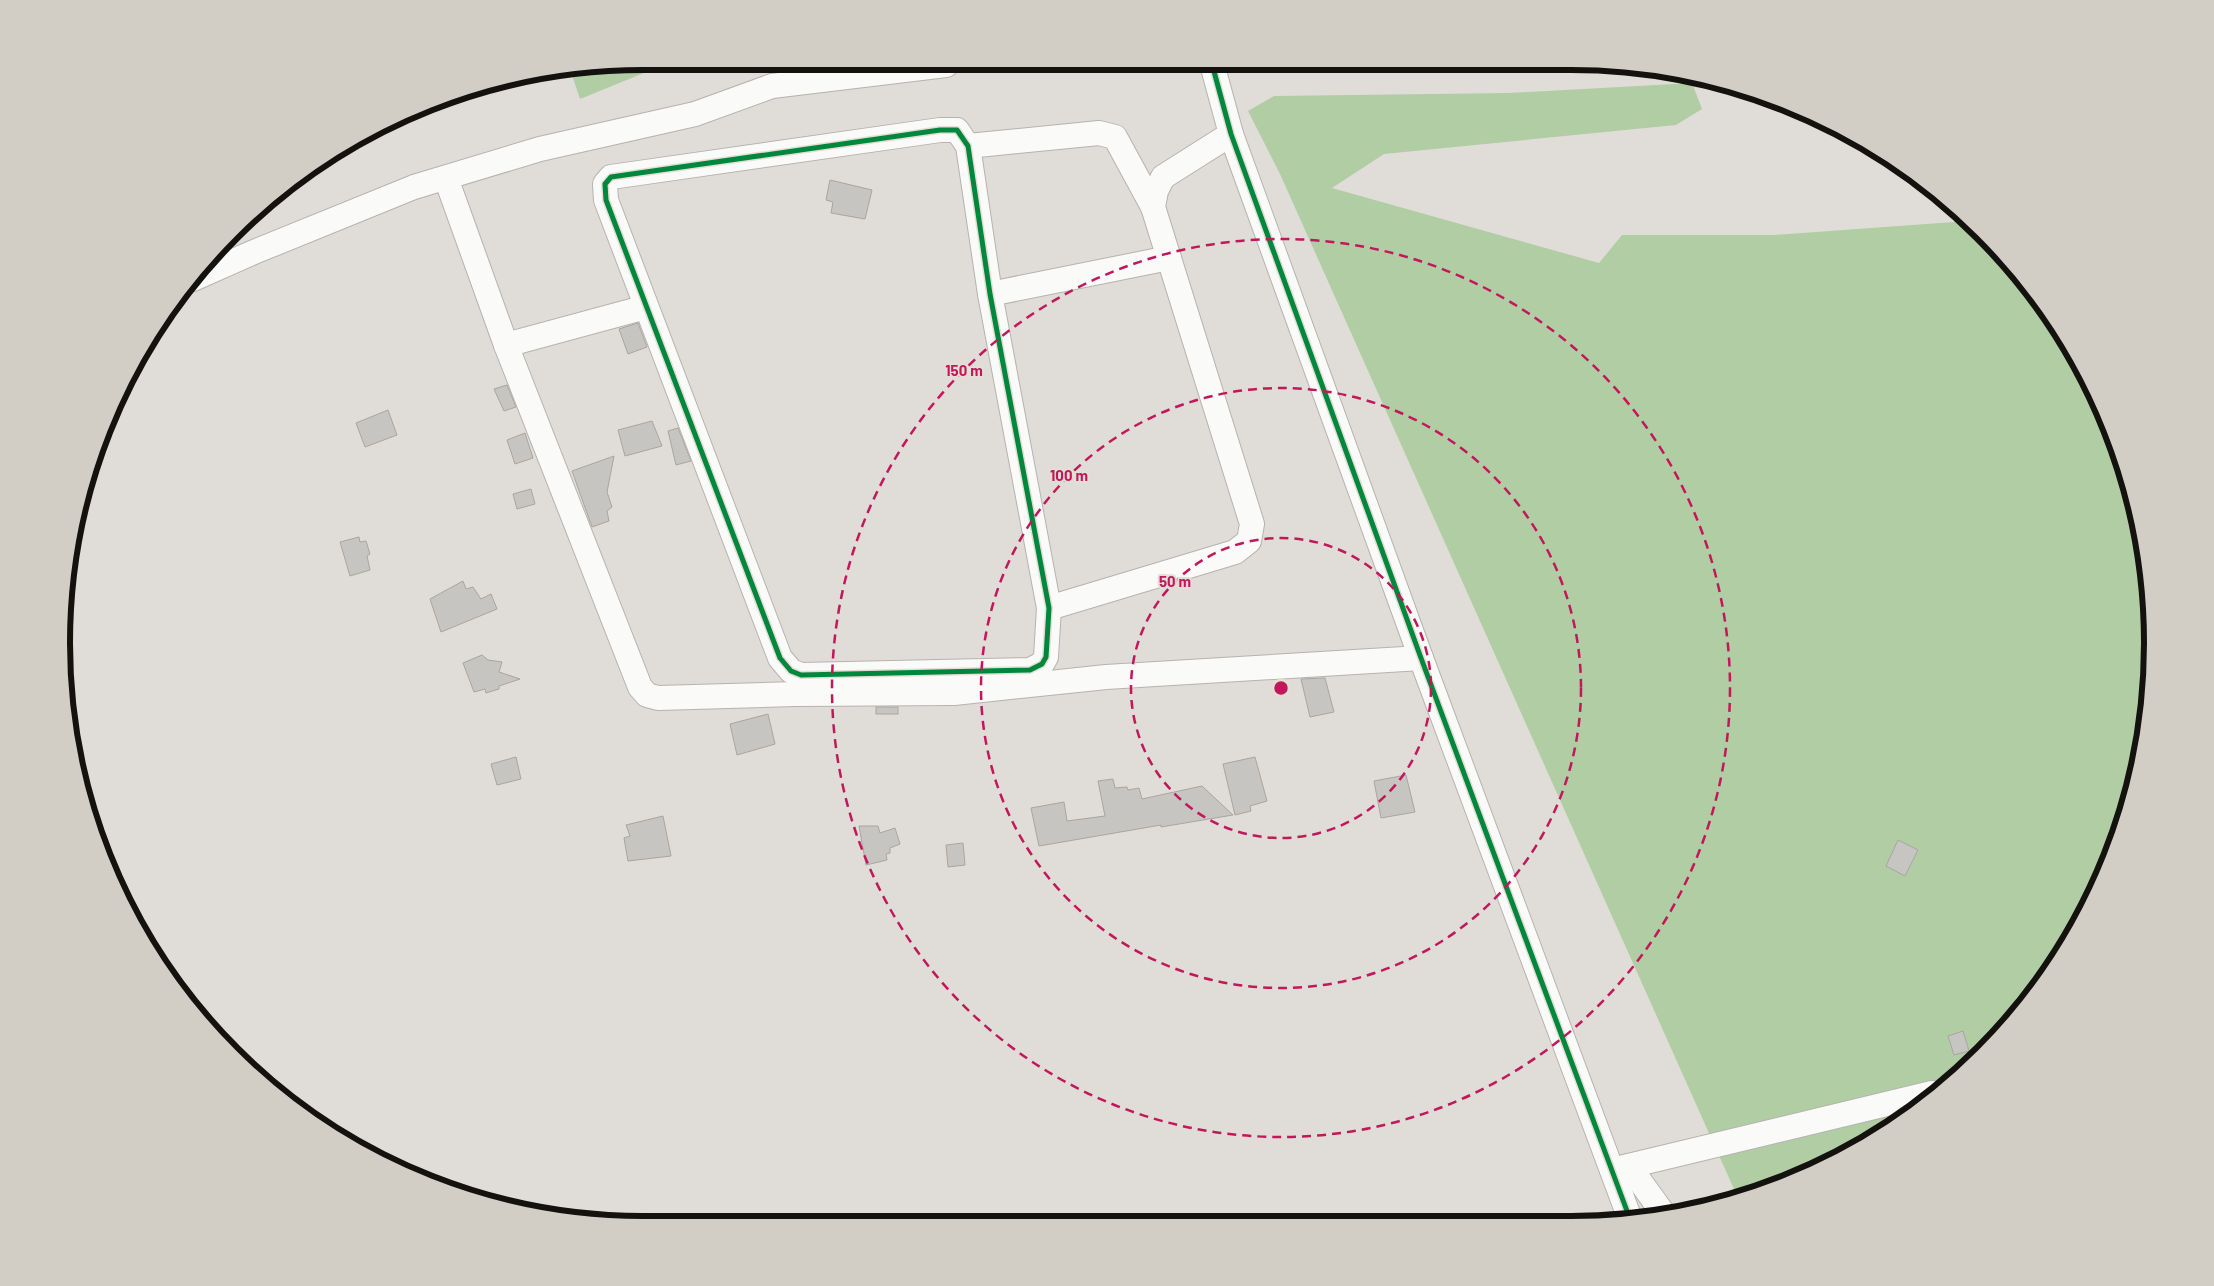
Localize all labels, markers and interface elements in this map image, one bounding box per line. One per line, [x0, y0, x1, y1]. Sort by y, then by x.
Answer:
text: 150 m [945, 361, 983, 379]
text: 100 m [1050, 466, 1088, 484]
text: 50 m [1159, 572, 1191, 590]
centre of rings [1272, 679, 1290, 697]

